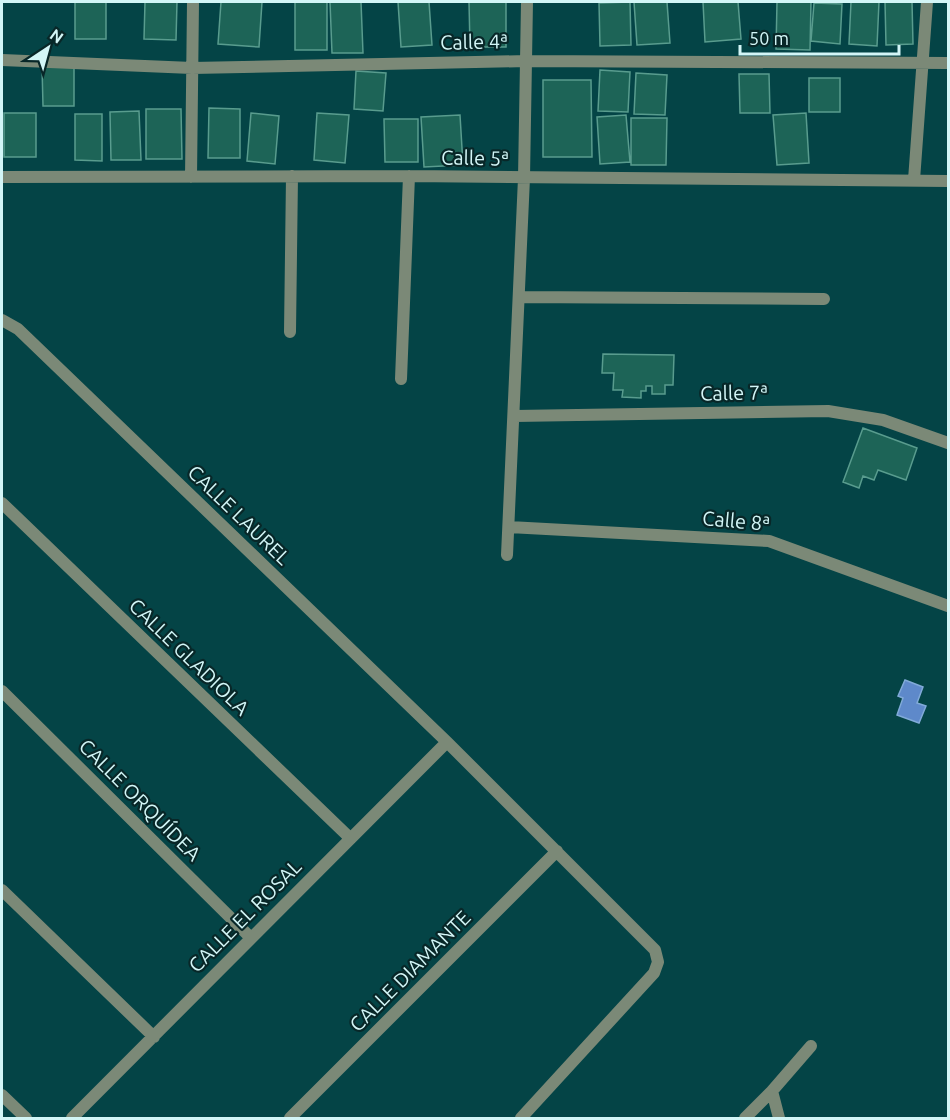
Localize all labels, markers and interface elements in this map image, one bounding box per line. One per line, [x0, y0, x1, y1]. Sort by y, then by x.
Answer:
north arrow [18, 18, 78, 78]
scale bar [740, 18, 899, 56]
text: N [47, 25, 67, 47]
text: 50 m [749, 28, 789, 48]
street label: Calle 4ª [440, 29, 508, 54]
street label: Calle 5ª [441, 145, 509, 170]
street label: Calle 7ª [700, 380, 768, 405]
street label: CALLE LAUREL [183, 460, 295, 569]
street label: Calle 8ª [701, 506, 771, 535]
street label: CALLE GLADIOLA [125, 594, 254, 720]
street label: CALLE ORQUÍDEA [75, 734, 206, 865]
street label: CALLE EL ROSAL [184, 855, 306, 977]
street label: CALLE DIAMANTE [345, 906, 475, 1036]

